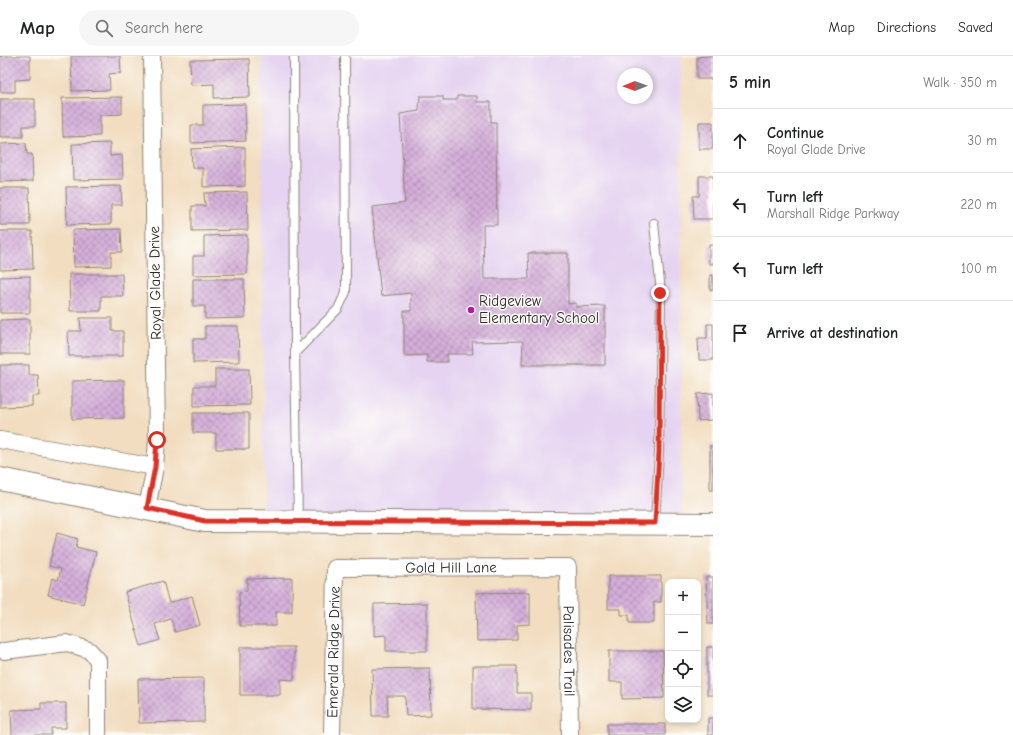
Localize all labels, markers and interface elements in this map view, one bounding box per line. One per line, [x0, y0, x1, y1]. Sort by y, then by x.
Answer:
search box [79, 10, 359, 46]
text: Map [20, 17, 55, 39]
icon: search [93, 17, 115, 39]
text: Search here [125, 19, 203, 37]
text: Map [828, 19, 855, 36]
text: Directions [877, 19, 936, 36]
text: Saved [958, 19, 993, 36]
north arrow [617, 68, 653, 104]
text: 5 min [729, 73, 771, 92]
text: Walk · 350 m [923, 75, 997, 90]
text: Continue [767, 124, 824, 142]
icon: ahead [729, 130, 751, 152]
text: 30 m [967, 133, 997, 148]
text: Royal Glade Drive [767, 142, 866, 157]
text: Turn left [767, 188, 823, 206]
icon: left [729, 194, 751, 216]
text: 220 m [960, 197, 997, 212]
text: Marshall Ridge Parkway [767, 206, 899, 221]
street label: Royal Glade Drive [145, 226, 165, 340]
icon: left [729, 258, 751, 280]
text: Turn left [767, 260, 823, 278]
text: 100 m [961, 261, 997, 276]
route end [651, 284, 669, 302]
place label: Ridgeview Elementary School [479, 292, 599, 327]
marker: Ridgeview Elementary School [466, 305, 476, 315]
icon: arrive [729, 322, 751, 344]
text: Arrive at destination [767, 324, 898, 342]
route start [148, 431, 166, 449]
street label: Gold Hill Lane [405, 558, 497, 577]
map controls [665, 579, 701, 723]
button: + [665, 579, 701, 615]
street label: Emerald Ridge Drive [323, 585, 344, 718]
street label: Palisades Trail [559, 605, 579, 697]
button: − [665, 615, 701, 651]
button: locate [665, 651, 701, 687]
button: layers [665, 687, 701, 723]

